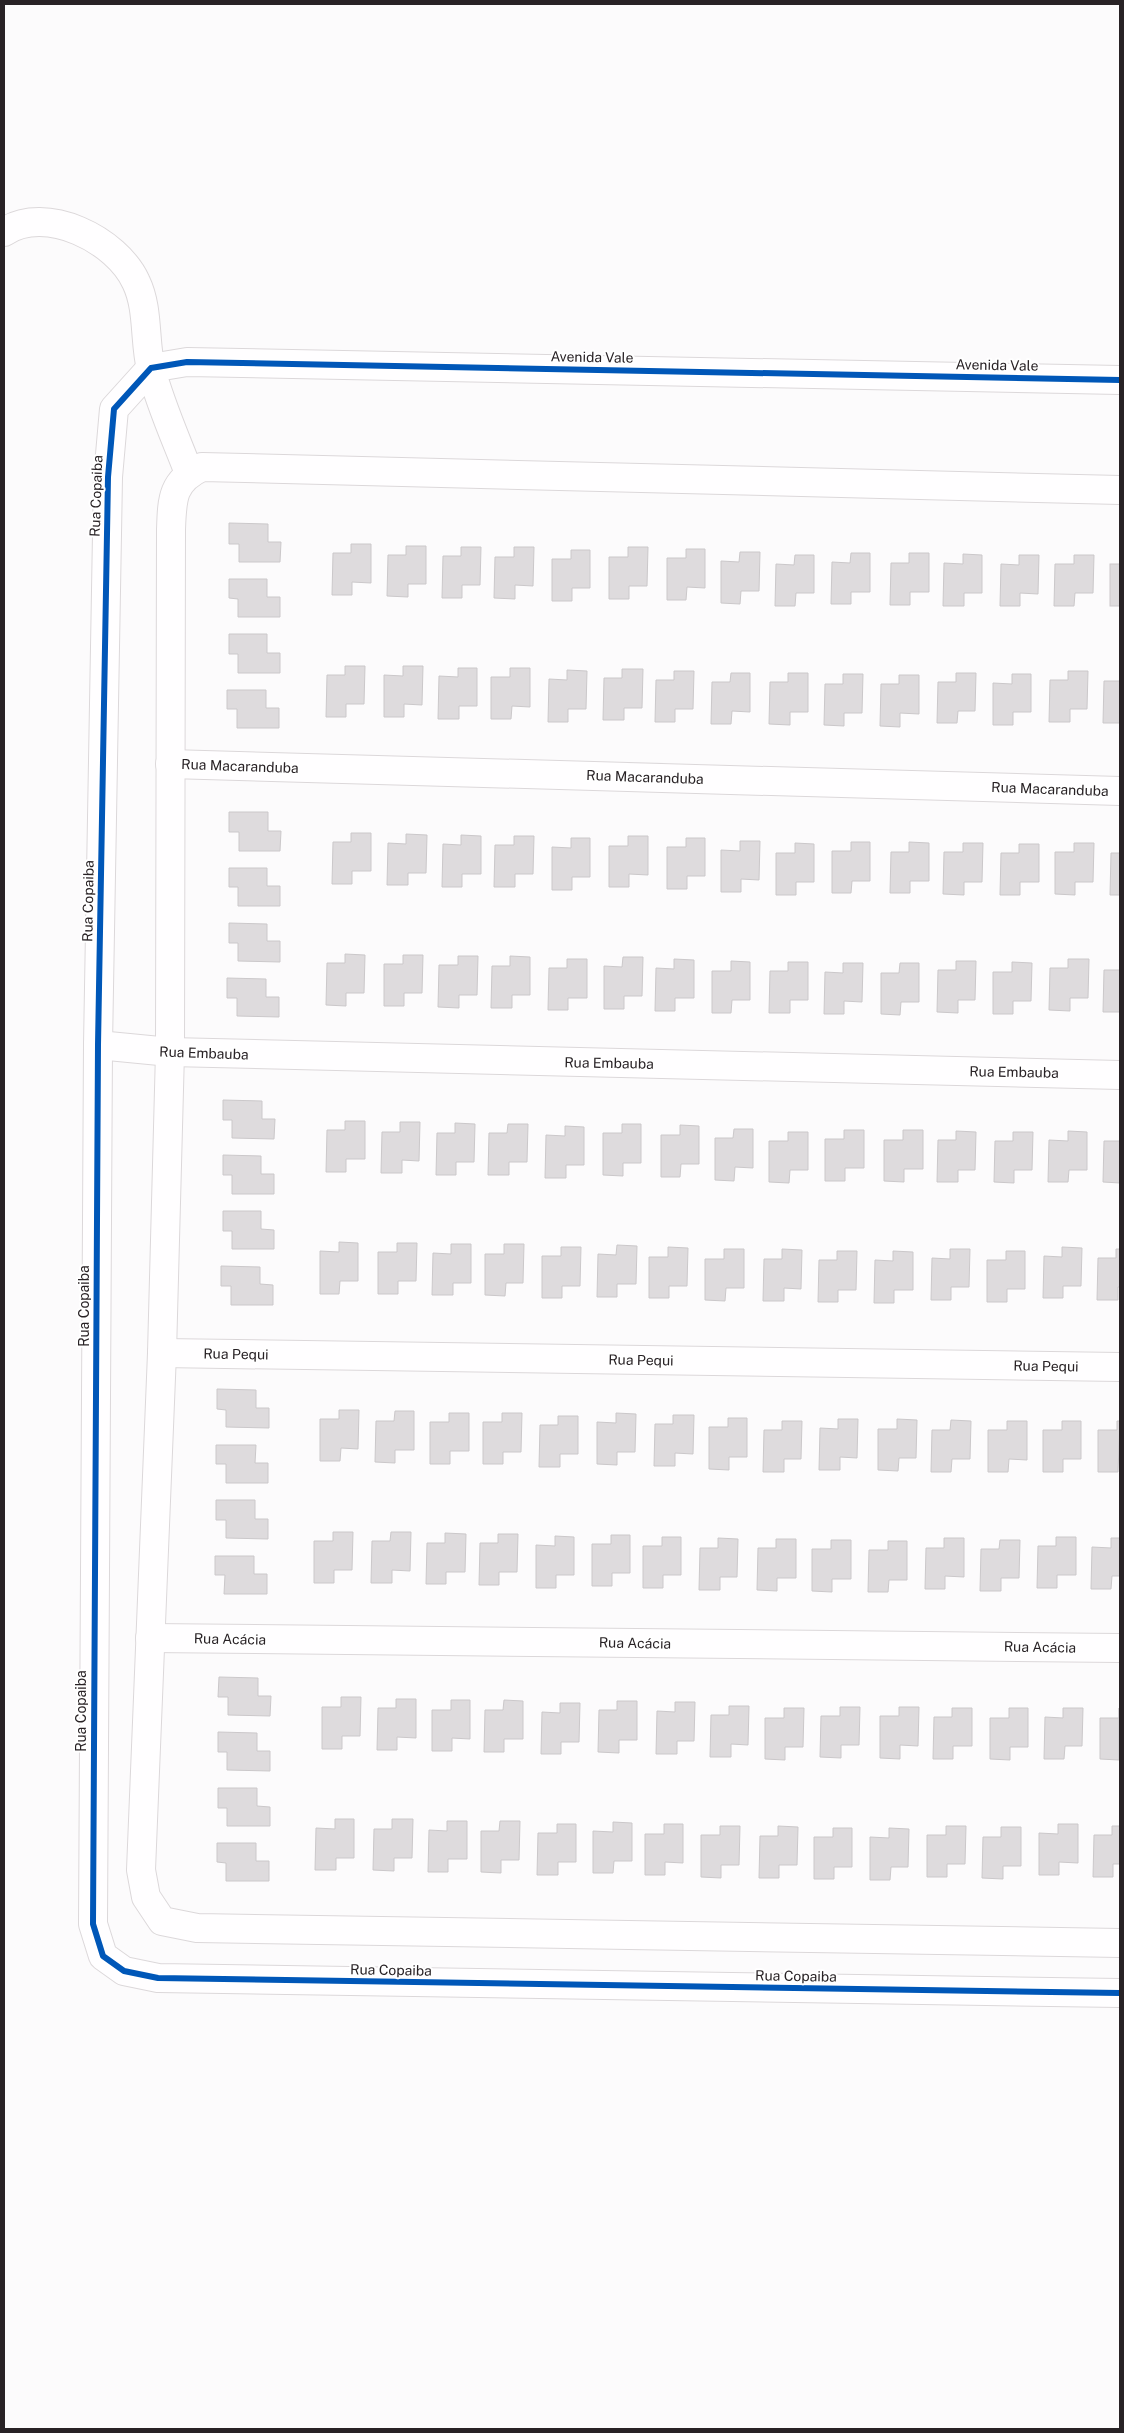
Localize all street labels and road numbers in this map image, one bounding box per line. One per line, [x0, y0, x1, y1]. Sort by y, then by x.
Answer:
street label: Avenida Vale [550, 348, 634, 366]
street label: Avenida Vale [955, 356, 1039, 374]
street label: Rua Copaiba [87, 455, 105, 537]
street label: Rua Macaranduba [181, 756, 299, 776]
street label: Rua Macaranduba [586, 767, 704, 787]
street label: Rua Macaranduba [991, 779, 1109, 799]
street label: Rua Copaiba [79, 860, 97, 942]
street label: Rua Embauba [159, 1043, 249, 1063]
street label: Rua Embauba [564, 1054, 654, 1072]
street label: Rua Embauba [969, 1063, 1059, 1081]
street label: Rua Copaiba [76, 1265, 92, 1347]
street label: Rua Pequi [203, 1345, 269, 1363]
street label: Rua Pequi [608, 1351, 674, 1369]
street label: Rua Pequi [1013, 1357, 1079, 1375]
street label: Rua Acácia [194, 1630, 266, 1648]
street label: Rua Acácia [599, 1634, 671, 1652]
street label: Rua Acácia [1004, 1638, 1076, 1656]
street label: Rua Copaiba [73, 1670, 89, 1752]
street label: Rua Copaiba [350, 1961, 432, 1979]
street label: Rua Copaiba [755, 1967, 837, 1985]

